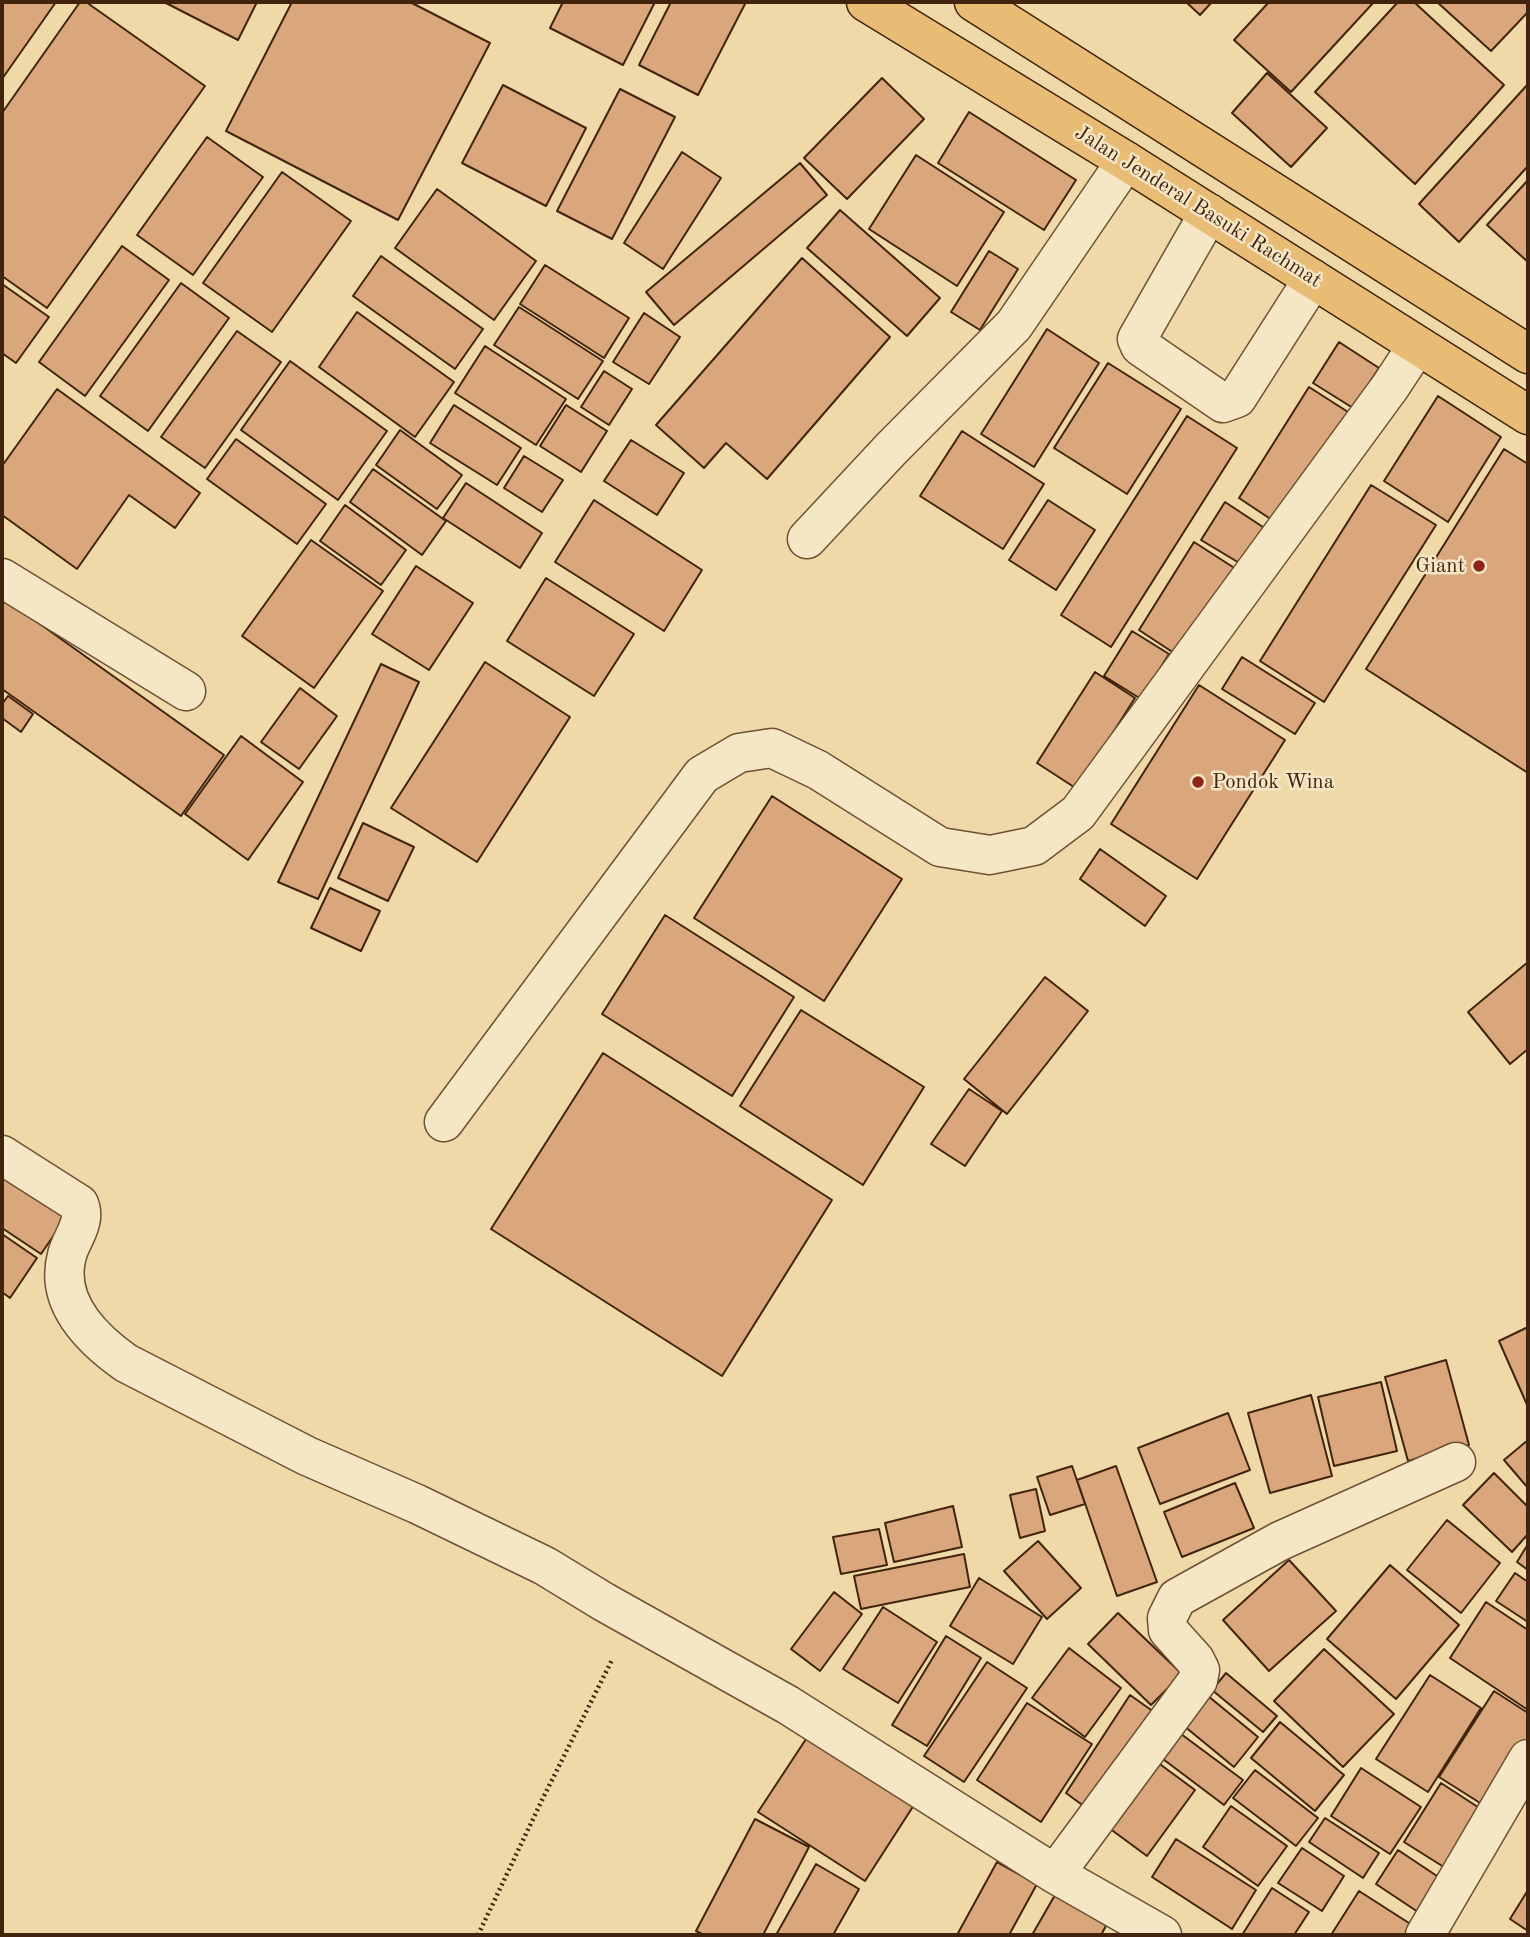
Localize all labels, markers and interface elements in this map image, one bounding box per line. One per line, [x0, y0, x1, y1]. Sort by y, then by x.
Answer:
street label: Jalan Jenderal Basuki Rachmat [1070, 120, 1326, 294]
place label: Giant [1415, 553, 1465, 579]
marker: Giant [1471, 558, 1487, 574]
place label: Pondok Wina [1212, 769, 1334, 795]
marker: Pondok Wina [1190, 774, 1206, 790]

